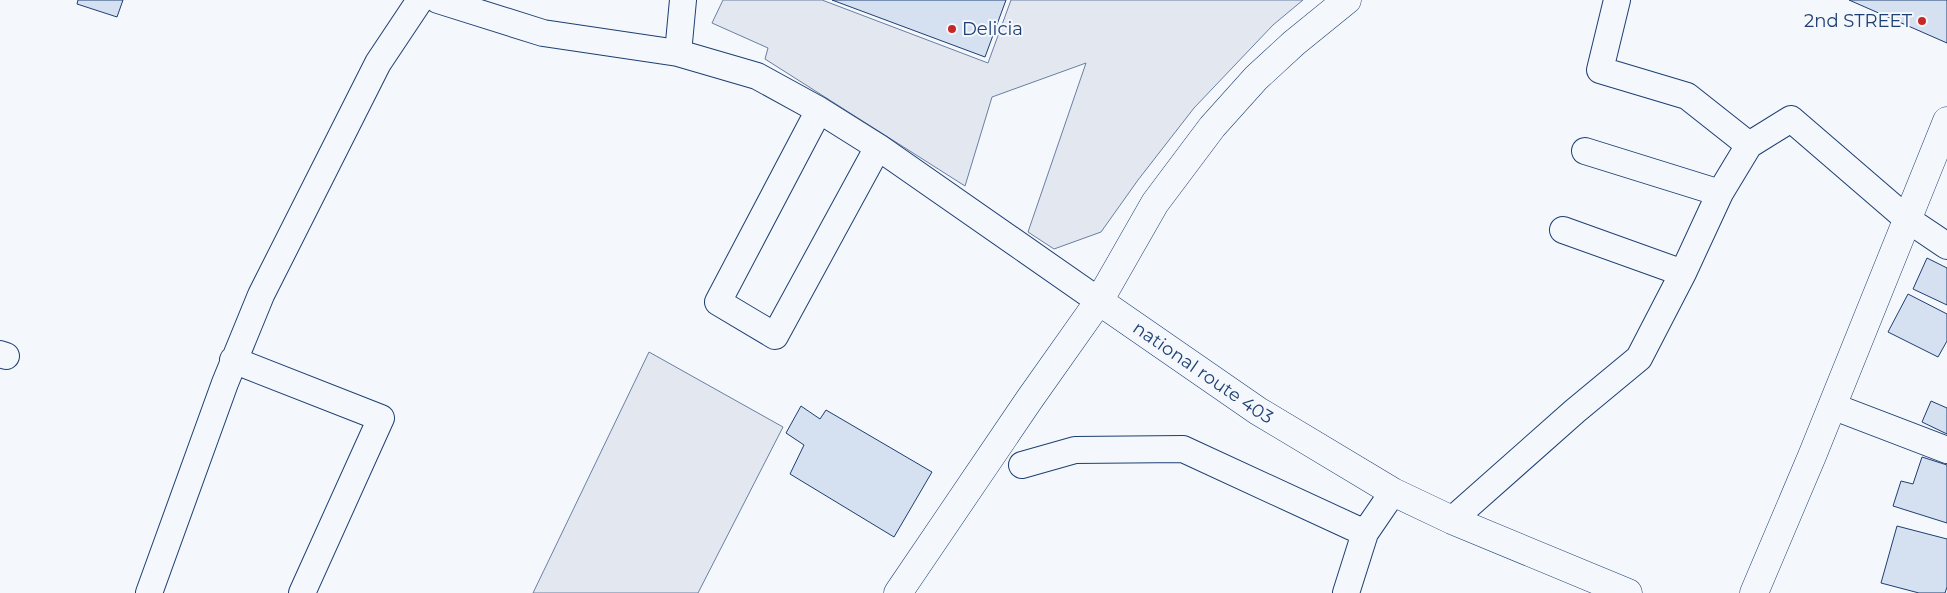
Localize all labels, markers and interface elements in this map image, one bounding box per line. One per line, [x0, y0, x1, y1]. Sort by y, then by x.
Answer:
place label: 2nd STREET [1804, 10, 1913, 32]
marker: 2nd STREET [1916, 15, 1928, 27]
place label: Delicia [962, 18, 1023, 40]
marker: Delicia [946, 23, 958, 35]
street label: national route 403 [1129, 317, 1277, 429]

